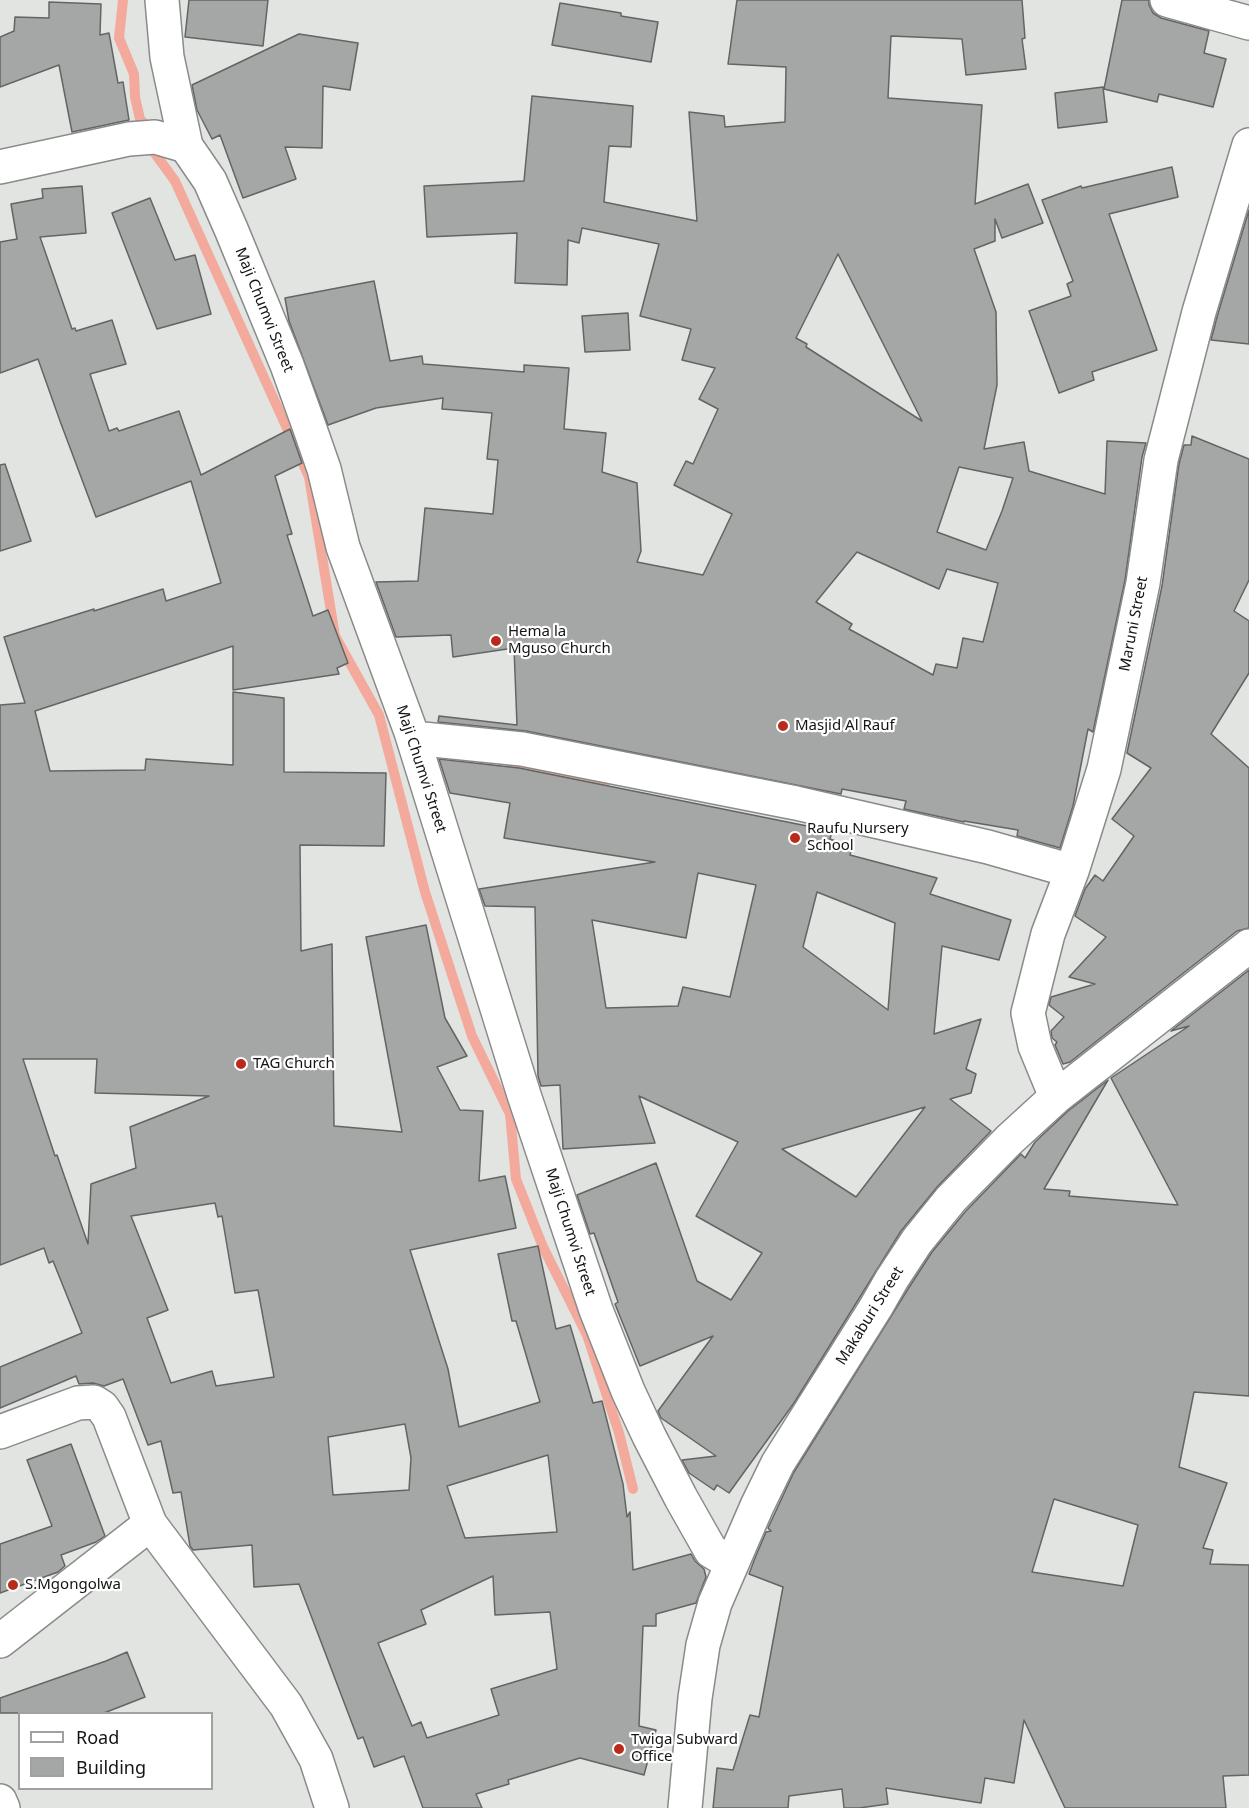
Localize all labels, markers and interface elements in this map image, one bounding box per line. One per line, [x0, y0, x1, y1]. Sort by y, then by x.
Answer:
street label: Maji Chumvi Street [231, 245, 297, 375]
street label: Maruni Street [1116, 575, 1152, 673]
place label: Hema la Mguso Church [508, 623, 611, 658]
marker: Hema la Mguso Church [489, 634, 503, 648]
street label: Maji Chumvi Street [392, 703, 450, 835]
place label: Masjid Al Rauf [795, 717, 895, 735]
marker: Masjid Al Rauf [776, 719, 790, 733]
place label: Raufu Nursery School [807, 820, 909, 855]
marker: Raufu Nursery School [788, 831, 802, 845]
place label: TAG Church [253, 1055, 335, 1073]
marker: TAG Church [234, 1057, 248, 1071]
street label: Maji Chumvi Street [541, 1166, 599, 1298]
street label: Makaburi Street [832, 1263, 908, 1369]
place label: S.Mgongolwa [25, 1576, 121, 1594]
marker: S.Mgongolwa [6, 1578, 20, 1592]
legend [18, 1712, 213, 1790]
text: Road [76, 1725, 119, 1749]
place label: Twiga Subward Office [631, 1731, 738, 1766]
marker: Twiga Subward Office [612, 1742, 626, 1756]
text: Building [76, 1755, 146, 1779]

